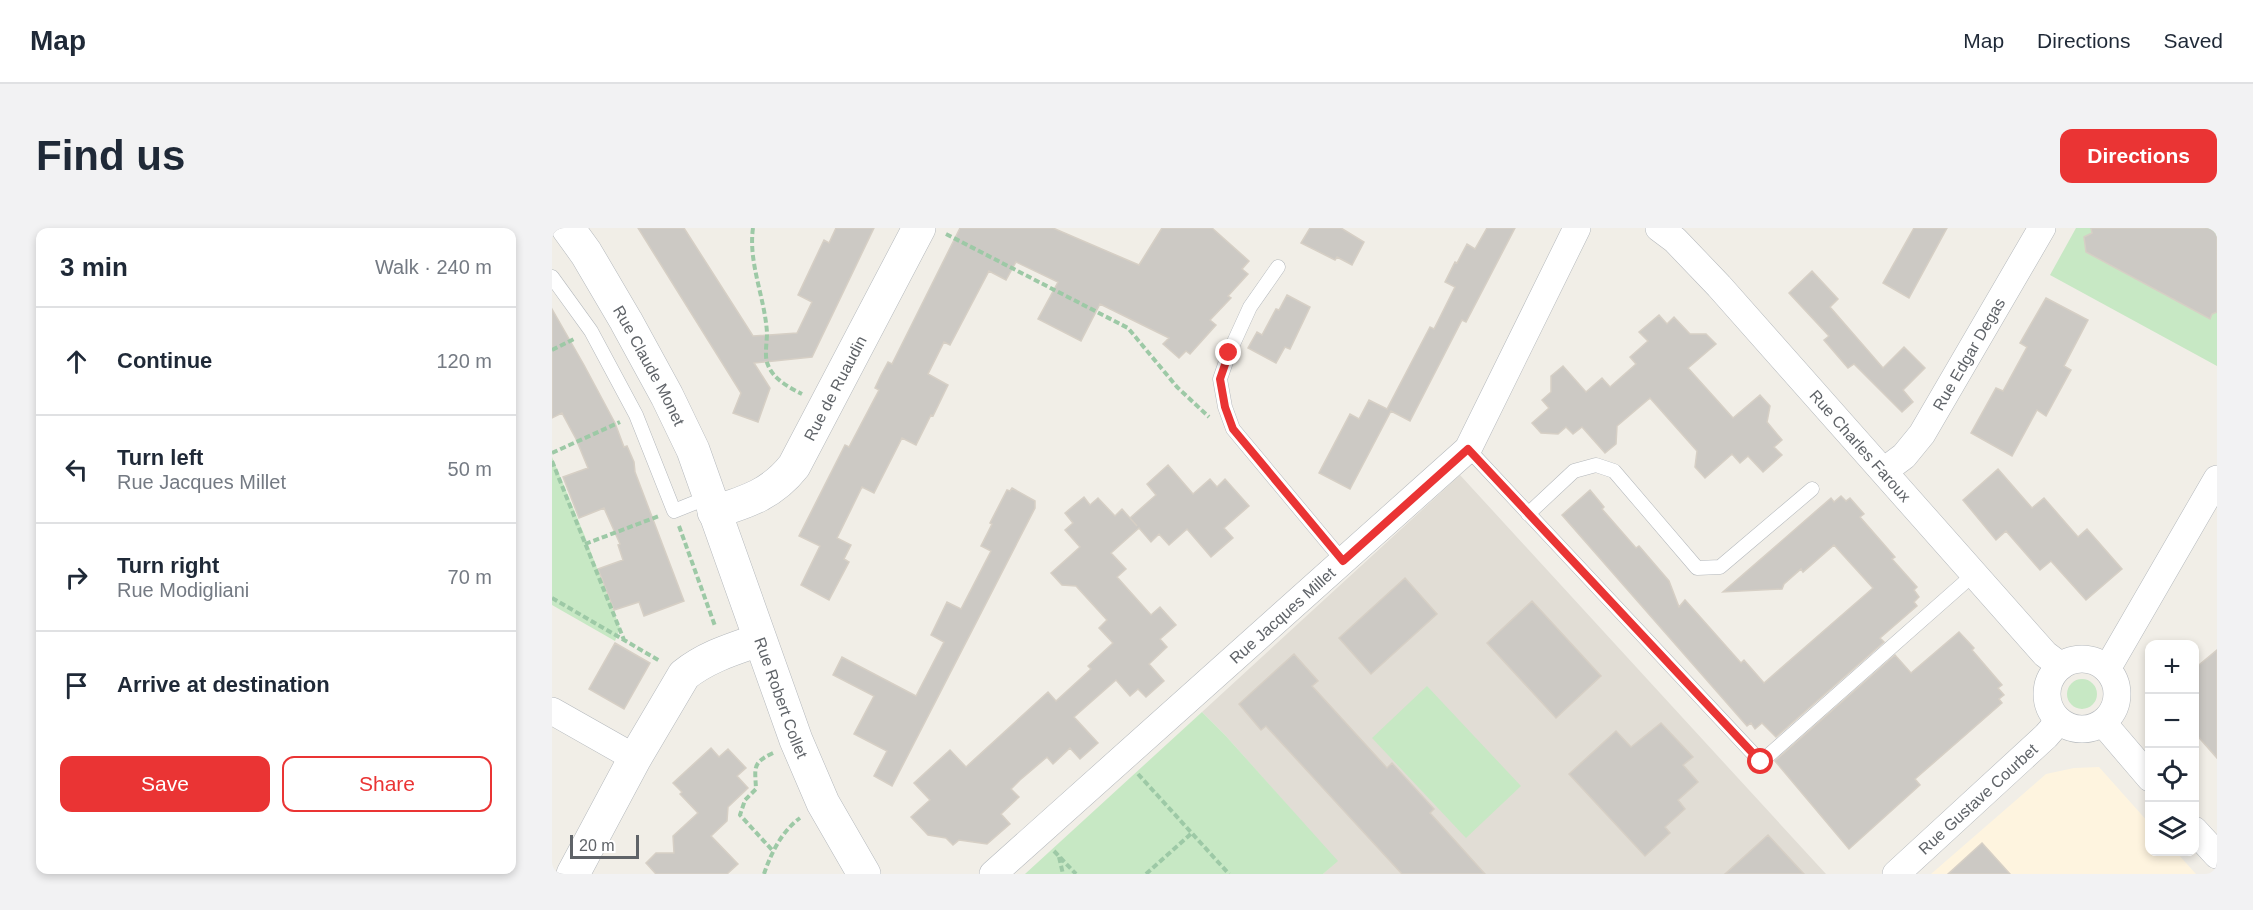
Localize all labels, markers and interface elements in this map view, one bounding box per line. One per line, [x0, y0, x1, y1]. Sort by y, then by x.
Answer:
text: Map [30, 25, 86, 56]
text: Map [1963, 29, 2004, 52]
text: Directions [2037, 29, 2130, 52]
text: Saved [2163, 29, 2223, 52]
button: Directions [2060, 129, 2217, 183]
text: Find us [36, 132, 185, 179]
text: 3 min [60, 252, 128, 282]
text: Walk · 240 m [375, 256, 492, 278]
street label: Rue Edgar Degas [1929, 295, 2008, 413]
street label: Rue Claude Monet [610, 302, 689, 429]
street label: Rue de Ruaudin [800, 333, 869, 443]
route end [1215, 339, 1241, 365]
icon: ahead [60, 345, 93, 378]
text: Continue [117, 348, 212, 373]
text: 120 m [436, 350, 492, 372]
street label: Rue Charles Faroux [1807, 386, 1914, 505]
text: Turn left [117, 445, 203, 470]
icon: left [60, 453, 93, 486]
text: 50 m [448, 458, 492, 480]
text: Rue Jacques Millet [117, 471, 286, 493]
text: Turn right [117, 553, 219, 578]
icon: right [60, 561, 93, 594]
street label: Rue Jacques Millet [1226, 563, 1339, 667]
text: 70 m [448, 566, 492, 588]
text: Rue Modigliani [117, 579, 249, 601]
street label: Rue Robert Collet [752, 635, 811, 761]
map controls [2145, 640, 2199, 856]
button: + [2145, 640, 2199, 694]
icon: arrive [60, 669, 93, 702]
text: Arrive at destination [117, 672, 330, 697]
button: − [2145, 694, 2199, 748]
street label: Rue Gustave Courbet [1915, 740, 2041, 858]
route start [1747, 748, 1773, 774]
button: locate [2145, 748, 2199, 802]
button: Save [60, 756, 270, 812]
button: Share [282, 756, 492, 812]
button: layers [2145, 802, 2199, 856]
scale bar [570, 832, 639, 860]
text: 20 m [579, 837, 615, 854]

